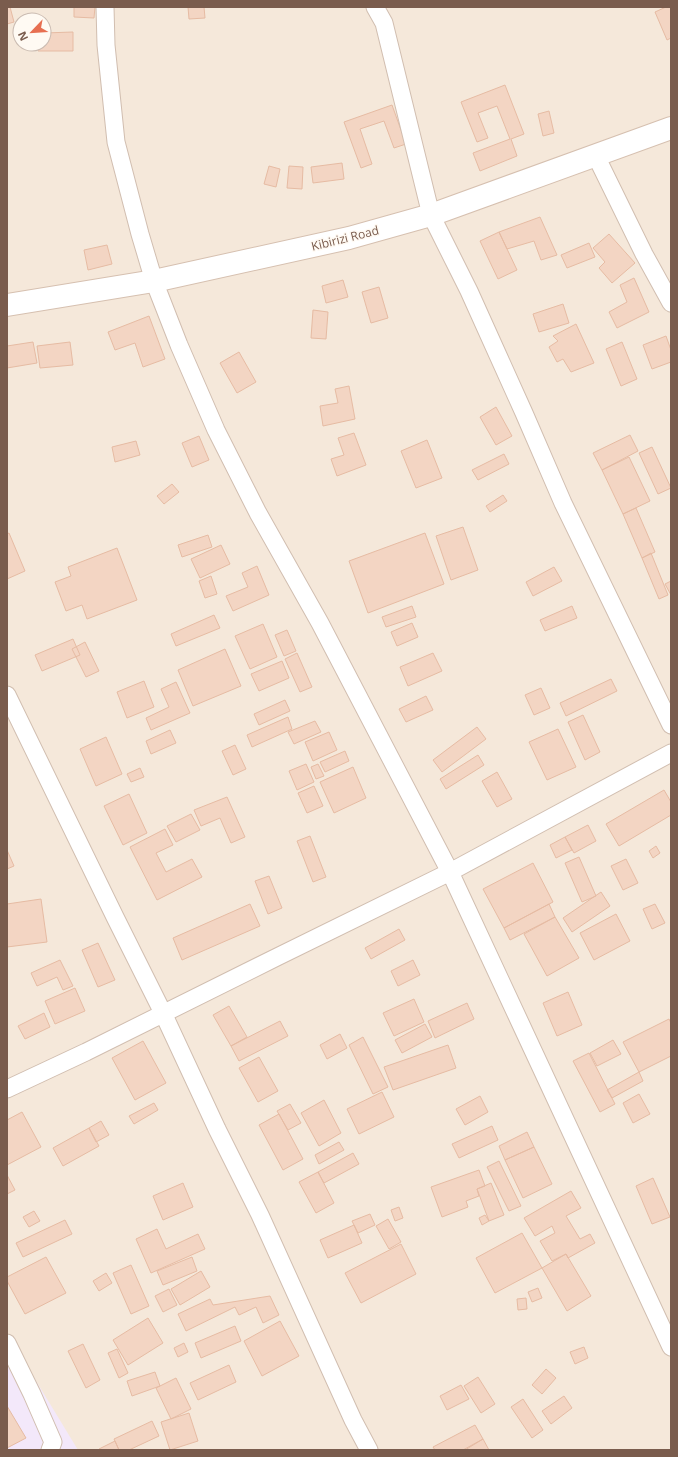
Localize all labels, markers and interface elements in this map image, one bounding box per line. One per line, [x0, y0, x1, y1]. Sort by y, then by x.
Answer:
north arrow [12, 12, 52, 52]
text: N [14, 29, 31, 44]
street label: Kibirizi Road [309, 221, 381, 255]

